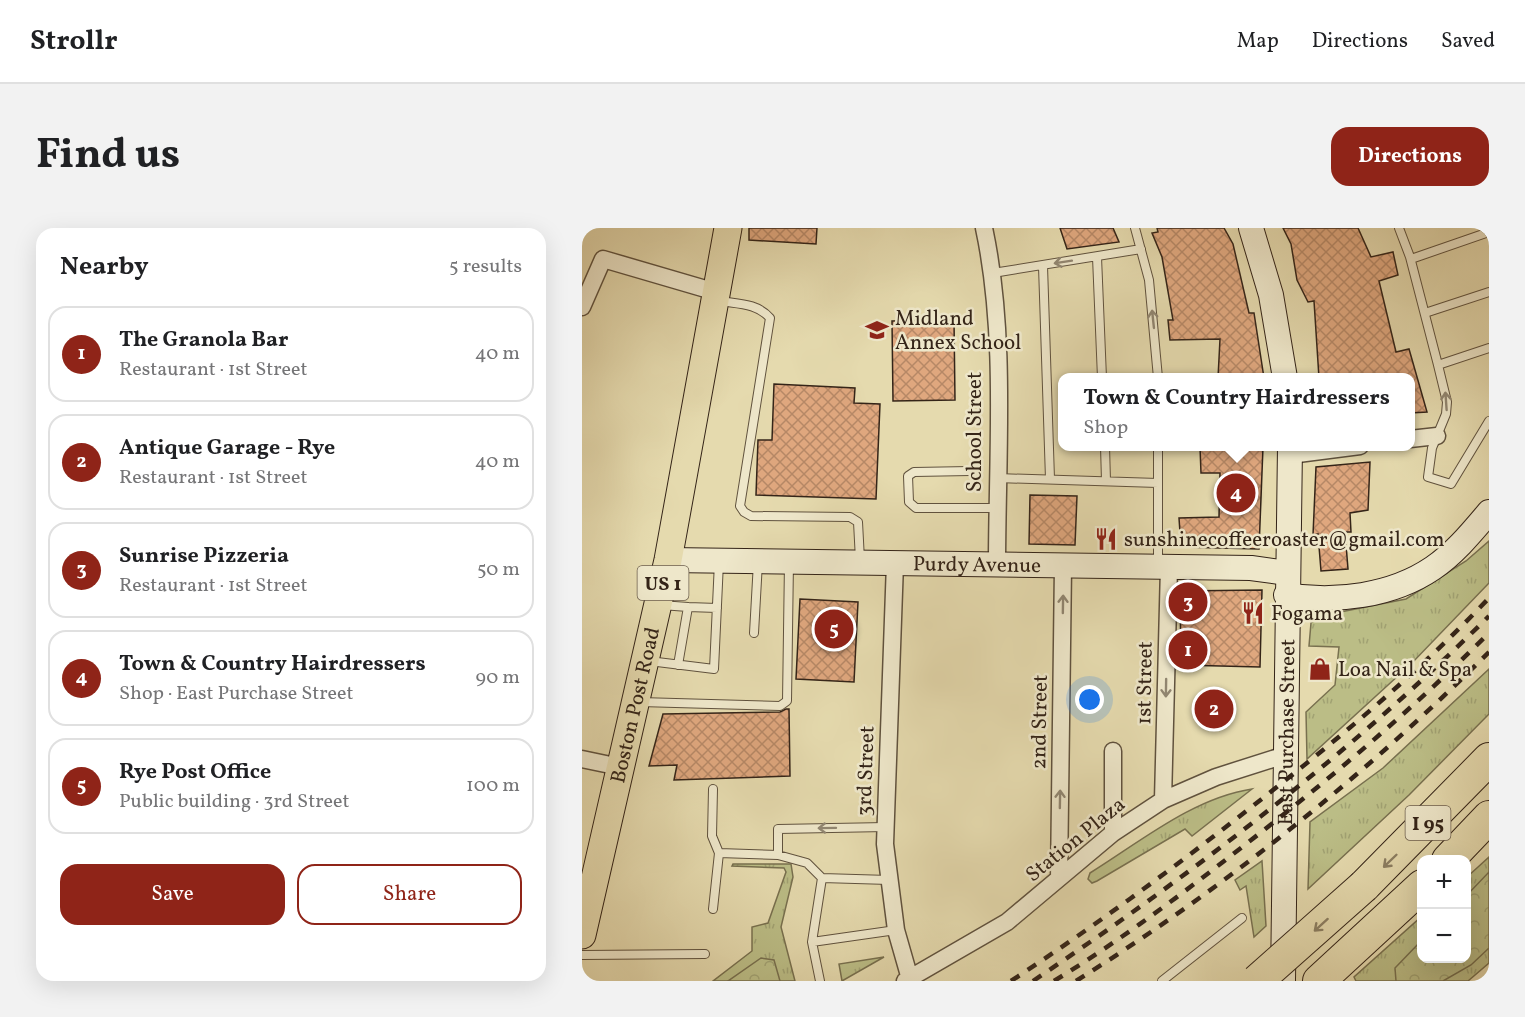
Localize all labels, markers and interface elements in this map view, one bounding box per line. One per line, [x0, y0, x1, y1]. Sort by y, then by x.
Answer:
text: Strollr [30, 22, 118, 61]
text: Map [1237, 27, 1279, 56]
text: Directions [1312, 27, 1408, 56]
text: Saved [1441, 27, 1495, 56]
text: Find us [36, 127, 180, 186]
button: Directions [1331, 127, 1489, 186]
text: Nearby [60, 249, 149, 285]
text: 5 results [449, 253, 522, 281]
one-way arrow [1053, 257, 1073, 268]
place label: Midland Annex School [895, 305, 1021, 358]
one-way arrow [1147, 310, 1158, 330]
school or university icon: Midland Annex School [864, 317, 890, 343]
text: The Granola Bar [119, 325, 289, 356]
text: 1 [77, 340, 86, 368]
text: 40 m [475, 340, 520, 368]
text: Restaurant · 1st Street [119, 356, 308, 384]
street label: School Street [961, 372, 990, 492]
popup [1058, 373, 1415, 451]
text: Town & Country Hairdressers [1083, 383, 1390, 414]
one-way arrow [1440, 392, 1451, 411]
text: Shop [1083, 414, 1128, 442]
text: Antique Garage - Rye [119, 433, 335, 464]
text: 2 [76, 448, 87, 476]
text: 40 m [475, 448, 520, 476]
text: Restaurant · 1st Street [119, 464, 308, 492]
pin: 4 [1216, 470, 1256, 516]
restaurant icon: sunshinecoffeeroaster@gmail.com [1093, 526, 1119, 552]
place label: sunshinecoffeeroaster@gmail.com [1124, 526, 1445, 555]
text: Sunrise Pizzeria [119, 541, 289, 572]
street label: Purdy Avenue [913, 550, 1041, 581]
text: 3 [76, 556, 87, 584]
text: 50 m [477, 556, 520, 584]
road number: US 1 [638, 566, 688, 600]
text: Restaurant · 1st Street [119, 572, 308, 600]
pin: 3 [1168, 580, 1208, 625]
one-way arrow [1057, 594, 1069, 614]
restaurant icon: Fogama [1240, 600, 1266, 626]
place label: Fogama [1271, 600, 1343, 629]
pin: 5 [814, 606, 854, 652]
street label: Boston Post Road [604, 624, 668, 786]
pin: 1 [1168, 628, 1208, 672]
street label: East Purchase Street [1272, 639, 1303, 826]
street label: 1st Street [1130, 641, 1161, 725]
text: Town & Country Hairdressers [119, 649, 426, 680]
shop icon: Loa Nail & Spa [1307, 656, 1333, 682]
place label: Loa Nail & Spa [1338, 656, 1472, 685]
text: 4 [75, 664, 88, 692]
text: 90 m [476, 664, 520, 692]
street label: 2nd Street [1025, 674, 1056, 770]
one-way arrow [1160, 678, 1172, 698]
text: Shop · East Purchase Street [119, 680, 354, 708]
your location [1075, 685, 1104, 714]
pin: 2 [1194, 686, 1234, 732]
street label: 3rd Street [850, 725, 883, 817]
text: Rye Post Office [119, 757, 271, 788]
text: 5 [77, 772, 86, 800]
text: 100 m [466, 772, 520, 800]
text: Public building · 3rd Street [119, 788, 350, 816]
one-way arrow [1055, 789, 1066, 809]
street label: Station Plaza [1020, 791, 1132, 889]
road number: I 95 [1406, 806, 1450, 840]
one-way arrow [818, 822, 838, 834]
one-way arrow [1382, 854, 1397, 869]
map controls [1417, 855, 1471, 963]
button: + [1417, 855, 1471, 909]
button: Save [60, 864, 285, 925]
button: Share [297, 864, 522, 925]
button: − [1417, 909, 1471, 963]
one-way arrow [1314, 918, 1329, 932]

